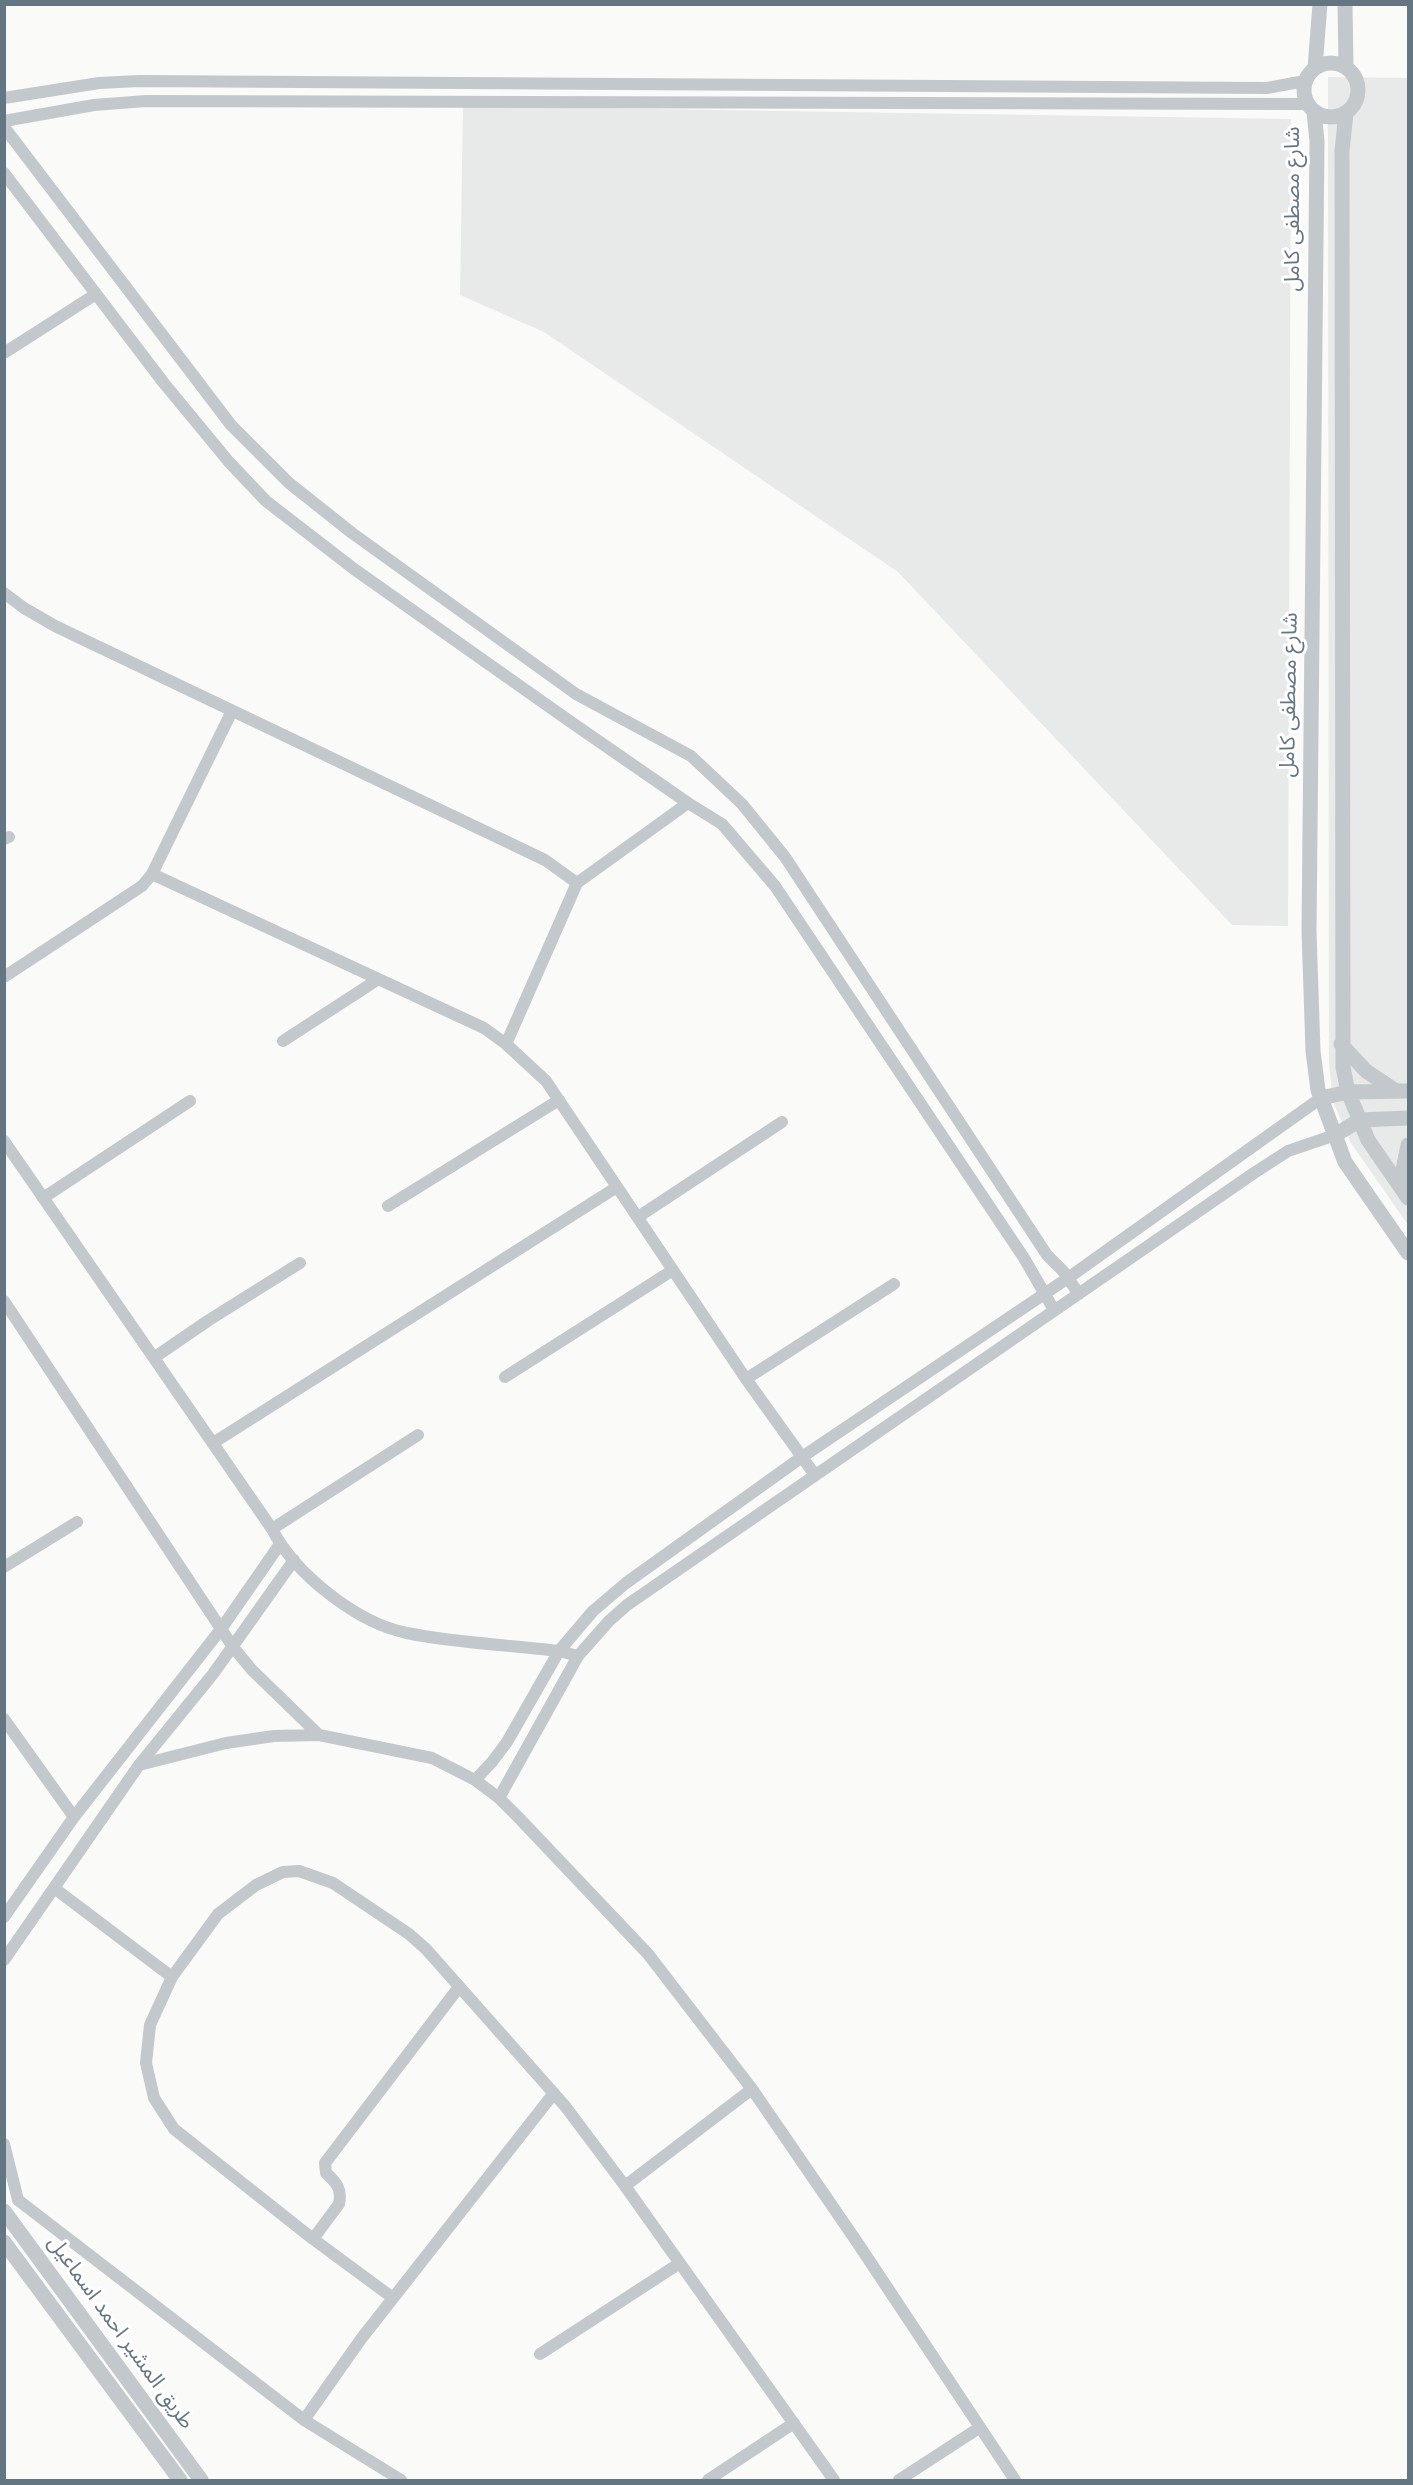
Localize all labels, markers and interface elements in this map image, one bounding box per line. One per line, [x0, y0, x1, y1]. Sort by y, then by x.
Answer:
street label: شارع مصطفى كامل [1281, 127, 1307, 291]
street label: شارع مصطفى كامل [1276, 612, 1304, 778]
street label: طريق المشير احمد اسماعيل [41, 2231, 199, 2435]

